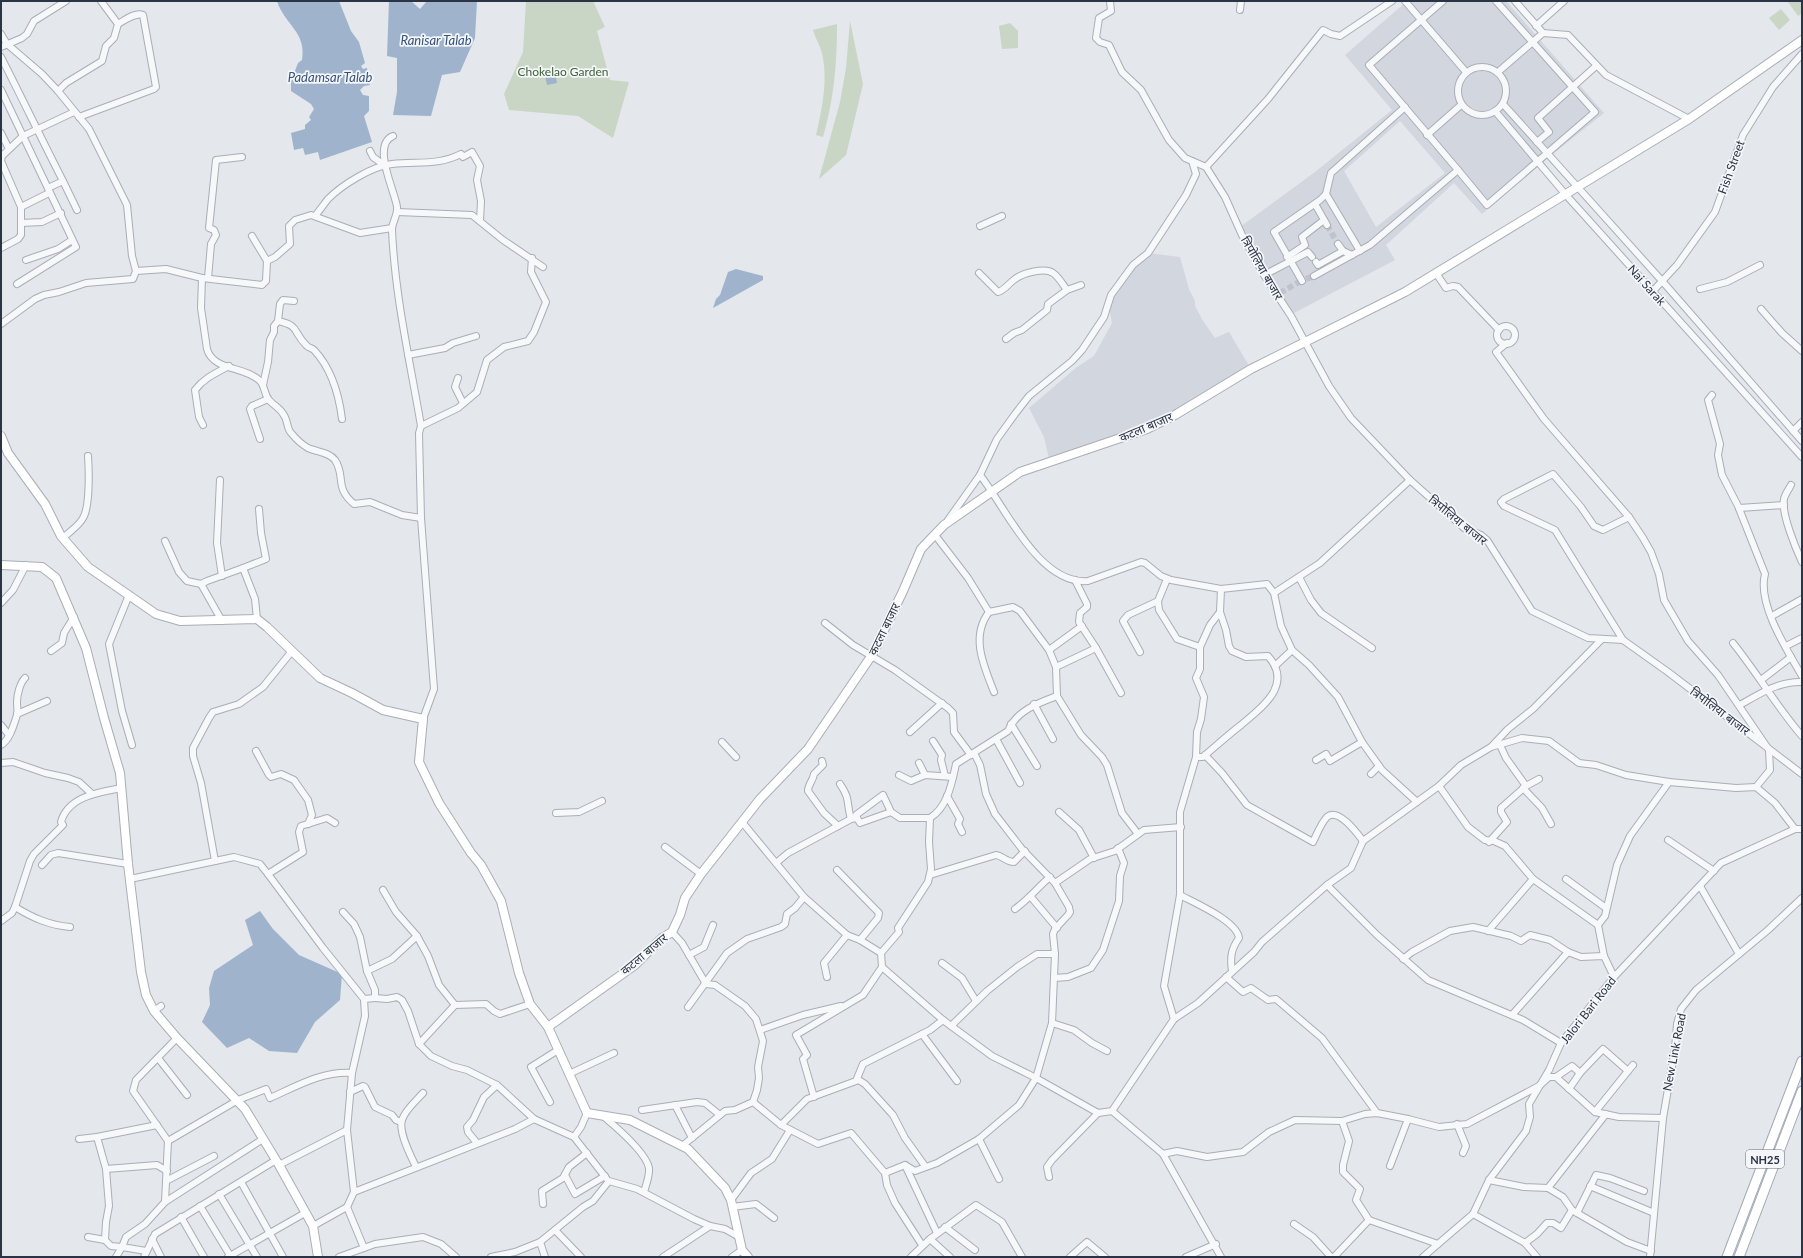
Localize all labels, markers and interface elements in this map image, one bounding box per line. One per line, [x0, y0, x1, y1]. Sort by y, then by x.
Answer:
water label: Ranisar Talab [400, 32, 472, 48]
park label: Chokelao Garden [518, 64, 608, 79]
water label: Padamsar Talab [288, 69, 372, 85]
street label: Fish Street [1714, 137, 1748, 196]
street label: त्रिपोलिया बाजार [1238, 234, 1287, 303]
street label: Nai Sarak [1625, 262, 1670, 309]
street label: कटला बाजार [1117, 409, 1176, 445]
street label: त्रिपोलिया बाजार [1426, 492, 1491, 549]
street label: कटला बाजार [865, 599, 904, 658]
street label: त्रिपोलिया बाजार [1687, 684, 1754, 739]
street label: कटला बाजार [618, 929, 671, 978]
street label: Jalori Bari Road [1557, 973, 1619, 1047]
street label: New Link Road [1659, 1012, 1689, 1092]
road number: NH25 [1746, 1150, 1784, 1168]

